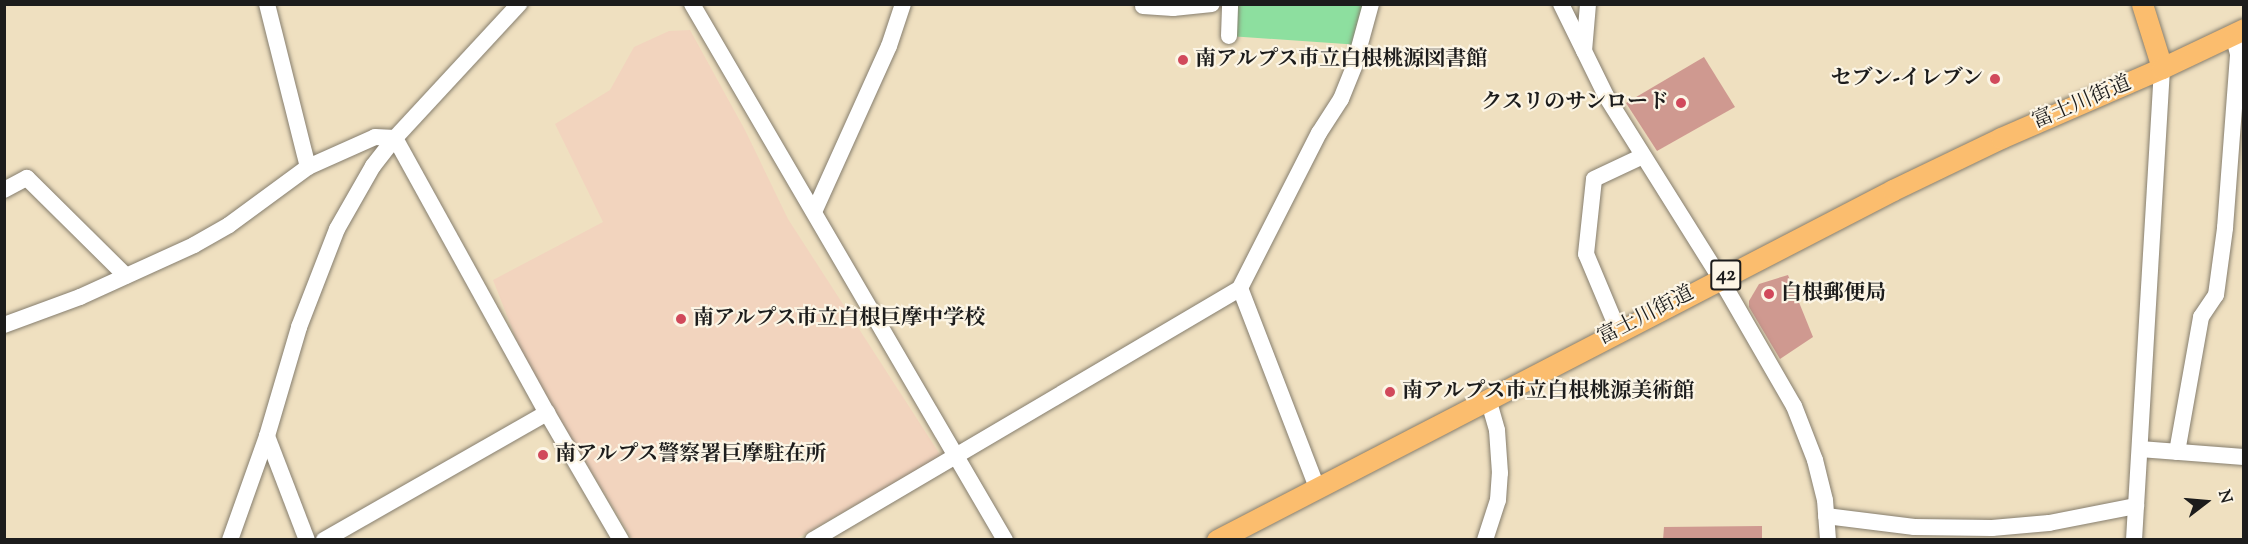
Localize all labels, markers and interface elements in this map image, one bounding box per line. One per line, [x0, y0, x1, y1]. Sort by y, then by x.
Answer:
place label: 南アルプス市立白根桃源図書館 [1195, 47, 1489, 73]
marker: 南アルプス市立白根桃源図書館 [1176, 53, 1190, 67]
place label: セブン-イレブン [1829, 66, 1983, 92]
street label: 富士川街道 [2029, 71, 2135, 135]
marker: セブン-イレブン [1988, 72, 2002, 86]
place label: クスリのサンロード [1480, 90, 1669, 116]
marker: クスリのサンロード [1674, 96, 1688, 110]
road number: 42 [1710, 258, 1742, 292]
street label: 富士川街道 [1594, 281, 1698, 351]
place label: 白根郵便局 [1781, 281, 1886, 307]
marker: 白根郵便局 [1762, 287, 1776, 301]
place label: 南アルプス市立白根巨摩中学校 [693, 306, 987, 332]
marker: 南アルプス市立白根巨摩中学校 [674, 312, 688, 326]
place label: 南アルプス市立白根桃源美術館 [1402, 379, 1696, 405]
marker: 南アルプス市立白根桃源美術館 [1383, 385, 1397, 399]
place label: 南アルプス警察署巨摩駐在所 [555, 442, 828, 468]
marker: 南アルプス警察署巨摩駐在所 [536, 448, 550, 462]
north arrow [2176, 472, 2236, 532]
text: N [2211, 488, 2237, 506]

